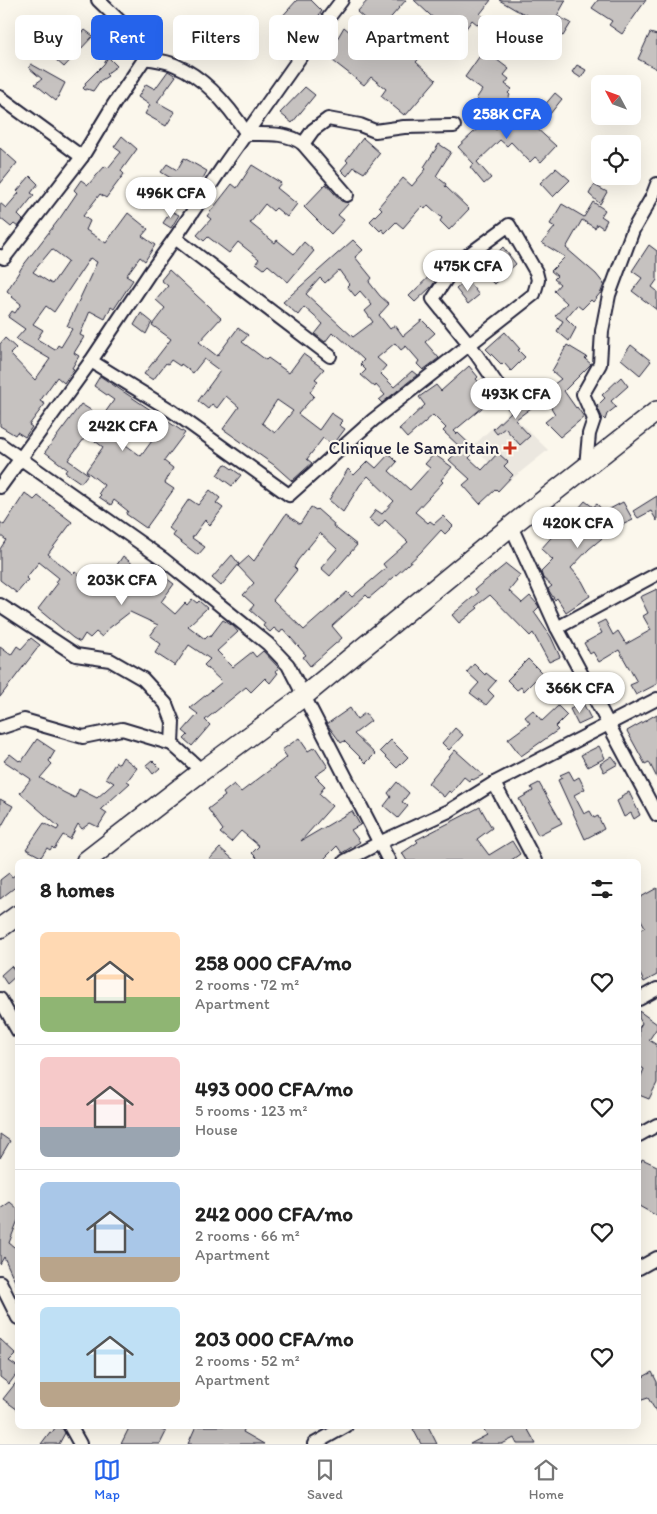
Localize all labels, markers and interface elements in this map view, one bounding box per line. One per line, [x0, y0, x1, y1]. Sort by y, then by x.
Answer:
chip: Buy [15, 15, 81, 60]
chip: Rent [91, 15, 163, 60]
chip: Filters [173, 15, 259, 60]
chip: New [269, 15, 338, 60]
chip: Apartment [348, 15, 468, 60]
chip: House [478, 15, 562, 60]
north arrow [591, 75, 641, 125]
map controls [591, 75, 641, 185]
pin: 258K CFA [455, 98, 559, 140]
text: 258K CFA [473, 104, 541, 123]
button: locate [591, 135, 641, 185]
pin: 496K CFA [119, 176, 223, 219]
text: 496K CFA [137, 183, 205, 202]
pin: 475K CFA [416, 250, 520, 292]
text: 475K CFA [434, 256, 502, 275]
pin: 493K CFA [464, 378, 568, 420]
text: 493K CFA [481, 384, 551, 403]
pin: 242K CFA [71, 410, 175, 452]
text: 242K CFA [89, 416, 157, 435]
place label: Clinique le Samaritain [329, 437, 499, 459]
marker: Clinique le Samaritain [503, 441, 517, 455]
pin: 420K CFA [526, 506, 630, 549]
text: 420K CFA [543, 513, 613, 532]
pin: 203K CFA [70, 564, 174, 606]
text: 203K CFA [87, 570, 157, 589]
pin: 366K CFA [528, 672, 632, 714]
text: 366K CFA [546, 678, 614, 697]
icon: filters [588, 875, 616, 903]
text: 8 homes [40, 877, 115, 902]
text: 258 000 CFA/mo [195, 950, 352, 975]
icon: home [80, 952, 140, 1012]
icon: heart [588, 968, 616, 996]
text: 2 rooms · 72 m² [195, 975, 299, 994]
text: Apartment [195, 994, 270, 1013]
text: 493 000 CFA/mo [195, 1076, 353, 1101]
icon: home [80, 1077, 140, 1137]
icon: heart [588, 1093, 616, 1121]
text: 5 rooms · 123 m² [195, 1101, 307, 1120]
text: House [195, 1120, 238, 1139]
text: 242 000 CFA/mo [195, 1201, 353, 1226]
icon: home [80, 1202, 140, 1262]
icon: heart [588, 1218, 616, 1246]
text: 2 rooms · 66 m² [195, 1226, 300, 1245]
text: Apartment [195, 1245, 270, 1264]
text: 203 000 CFA/mo [195, 1326, 354, 1351]
icon: home [80, 1327, 140, 1387]
icon: heart [588, 1343, 616, 1371]
text: 2 rooms · 52 m² [195, 1351, 300, 1370]
text: Apartment [195, 1370, 270, 1389]
tab: Map [93, 1456, 121, 1503]
tab: Saved [307, 1456, 343, 1503]
tab: Home [529, 1456, 564, 1503]

